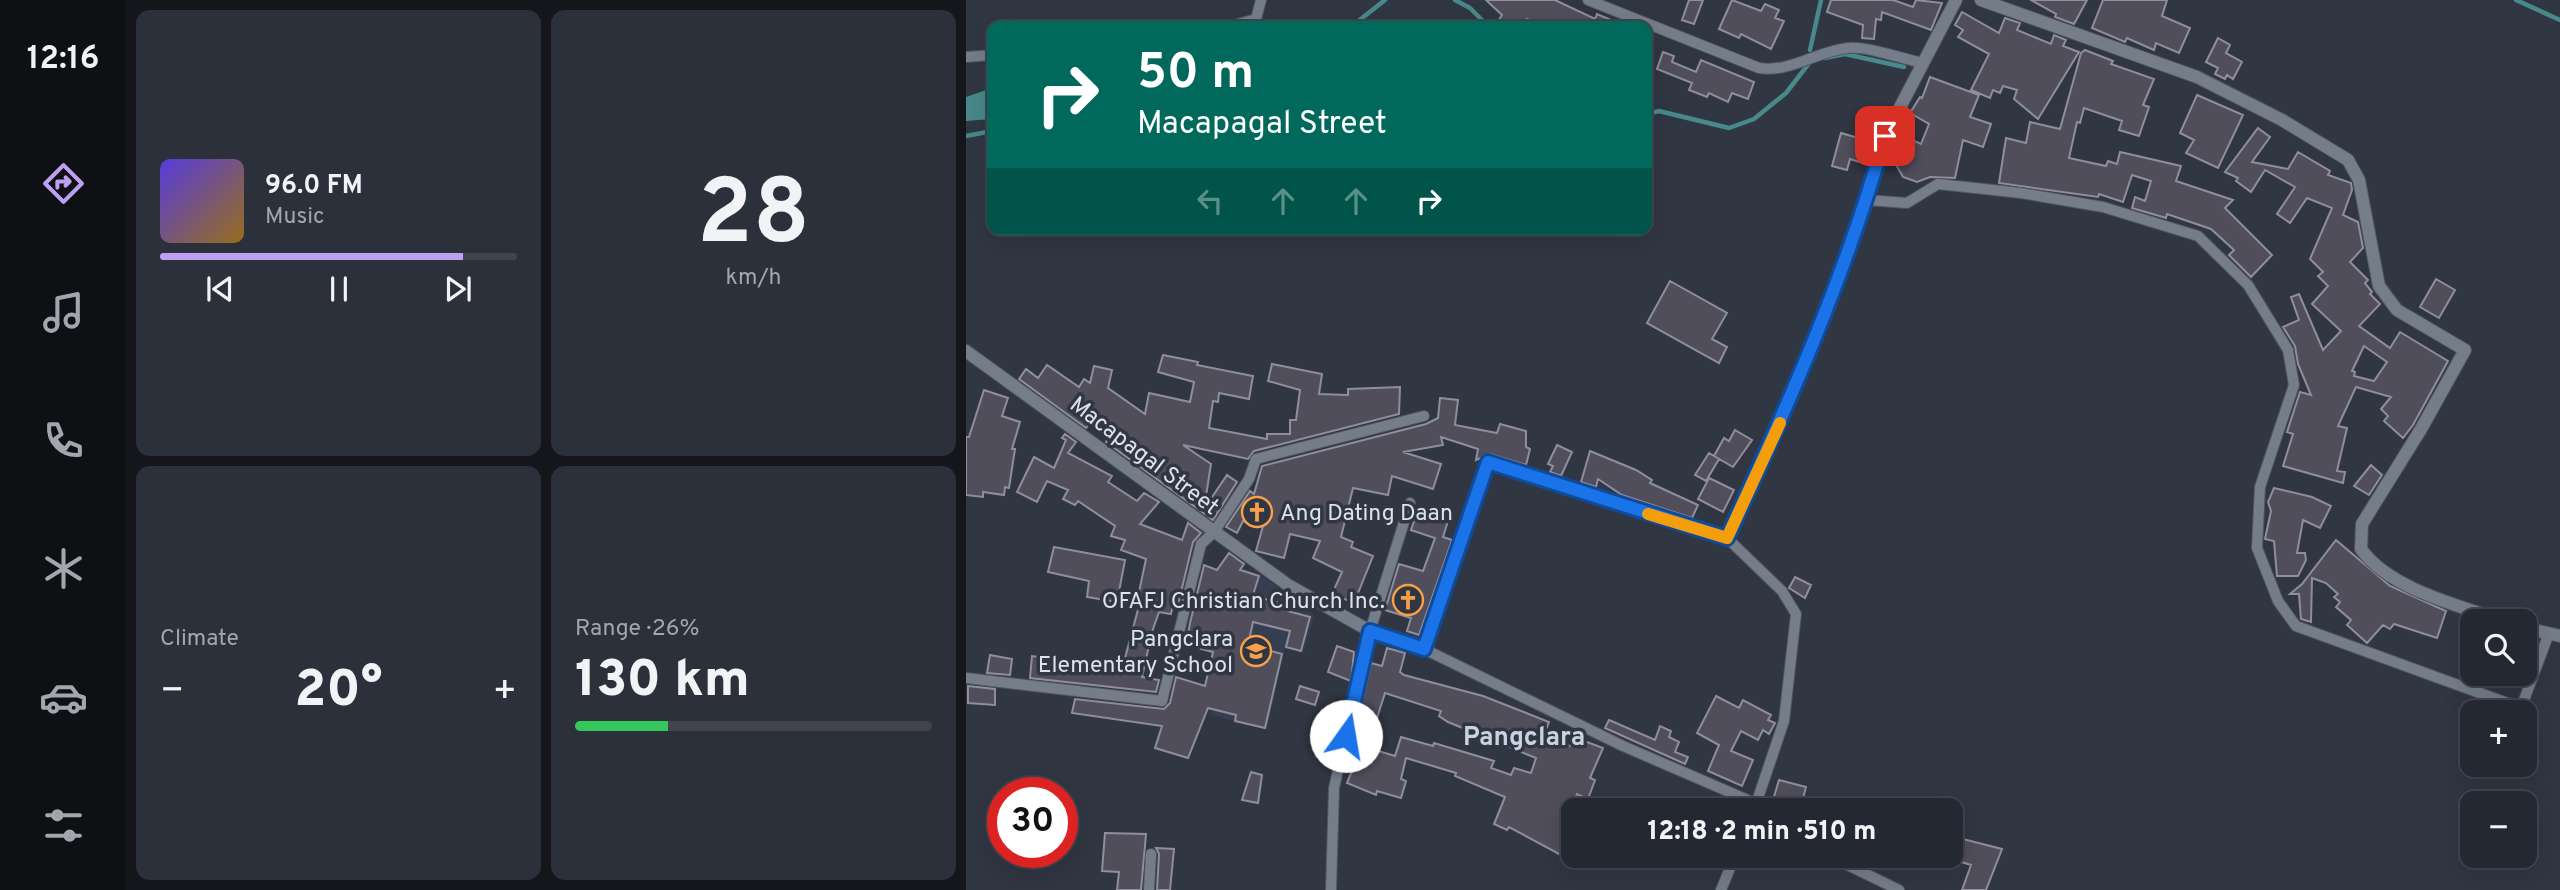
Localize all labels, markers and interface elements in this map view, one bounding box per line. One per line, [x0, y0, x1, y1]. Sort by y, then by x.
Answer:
text: 12:16 [27, 40, 99, 80]
text: 50 m [1137, 44, 1254, 106]
icon: right [1022, 49, 1113, 140]
text: Macapagal Street [1137, 105, 1387, 145]
pin [1855, 106, 1915, 166]
icon: arrive [1866, 117, 1904, 155]
icon: directions [39, 159, 88, 208]
text: 28 [697, 161, 810, 276]
text: 96.0 FM [265, 170, 363, 203]
icon: left [1191, 182, 1229, 220]
icon: ahead [1264, 182, 1302, 220]
icon: ahead [1337, 182, 1375, 220]
icon: right [1410, 182, 1448, 220]
text: Music [265, 203, 325, 232]
text: km/h [726, 264, 781, 293]
icon: previous [201, 270, 239, 308]
icon: pause [320, 270, 358, 308]
icon: next [439, 270, 477, 308]
icon: music [39, 288, 88, 337]
street label: Macapagal Street [1063, 391, 1224, 523]
icon: phone [39, 416, 88, 465]
church icon: Ang Dating Daan [1240, 495, 1274, 529]
place label: Ang Dating Daan [1280, 500, 1453, 529]
icon: climate [39, 544, 88, 593]
church icon: OFAFJ Christian Church Inc. [1391, 583, 1425, 617]
place label: OFAFJ Christian Church Inc. [1102, 588, 1385, 617]
map controls [2460, 609, 2537, 868]
button: search [2460, 609, 2537, 686]
text: Range · 26% [575, 615, 700, 644]
text: Climate [160, 625, 239, 654]
place label: Pangclara Elementary School [1038, 626, 1233, 681]
school or university icon: Pangclara Elementary School [1239, 634, 1273, 668]
text: 130 km [575, 649, 750, 715]
text: 20° [294, 659, 383, 725]
text: − [160, 668, 185, 717]
text: + [492, 668, 517, 717]
icon: car [39, 673, 88, 722]
position arrow [1309, 699, 1383, 773]
button: + [2460, 700, 2537, 777]
district label: Pangclara [1463, 722, 1585, 755]
speed limit sign: 30 [987, 777, 1078, 868]
button: − [2460, 791, 2537, 868]
icon: filters [39, 801, 88, 850]
text: 12:18 · 2 min · 510 m [1648, 816, 1876, 849]

